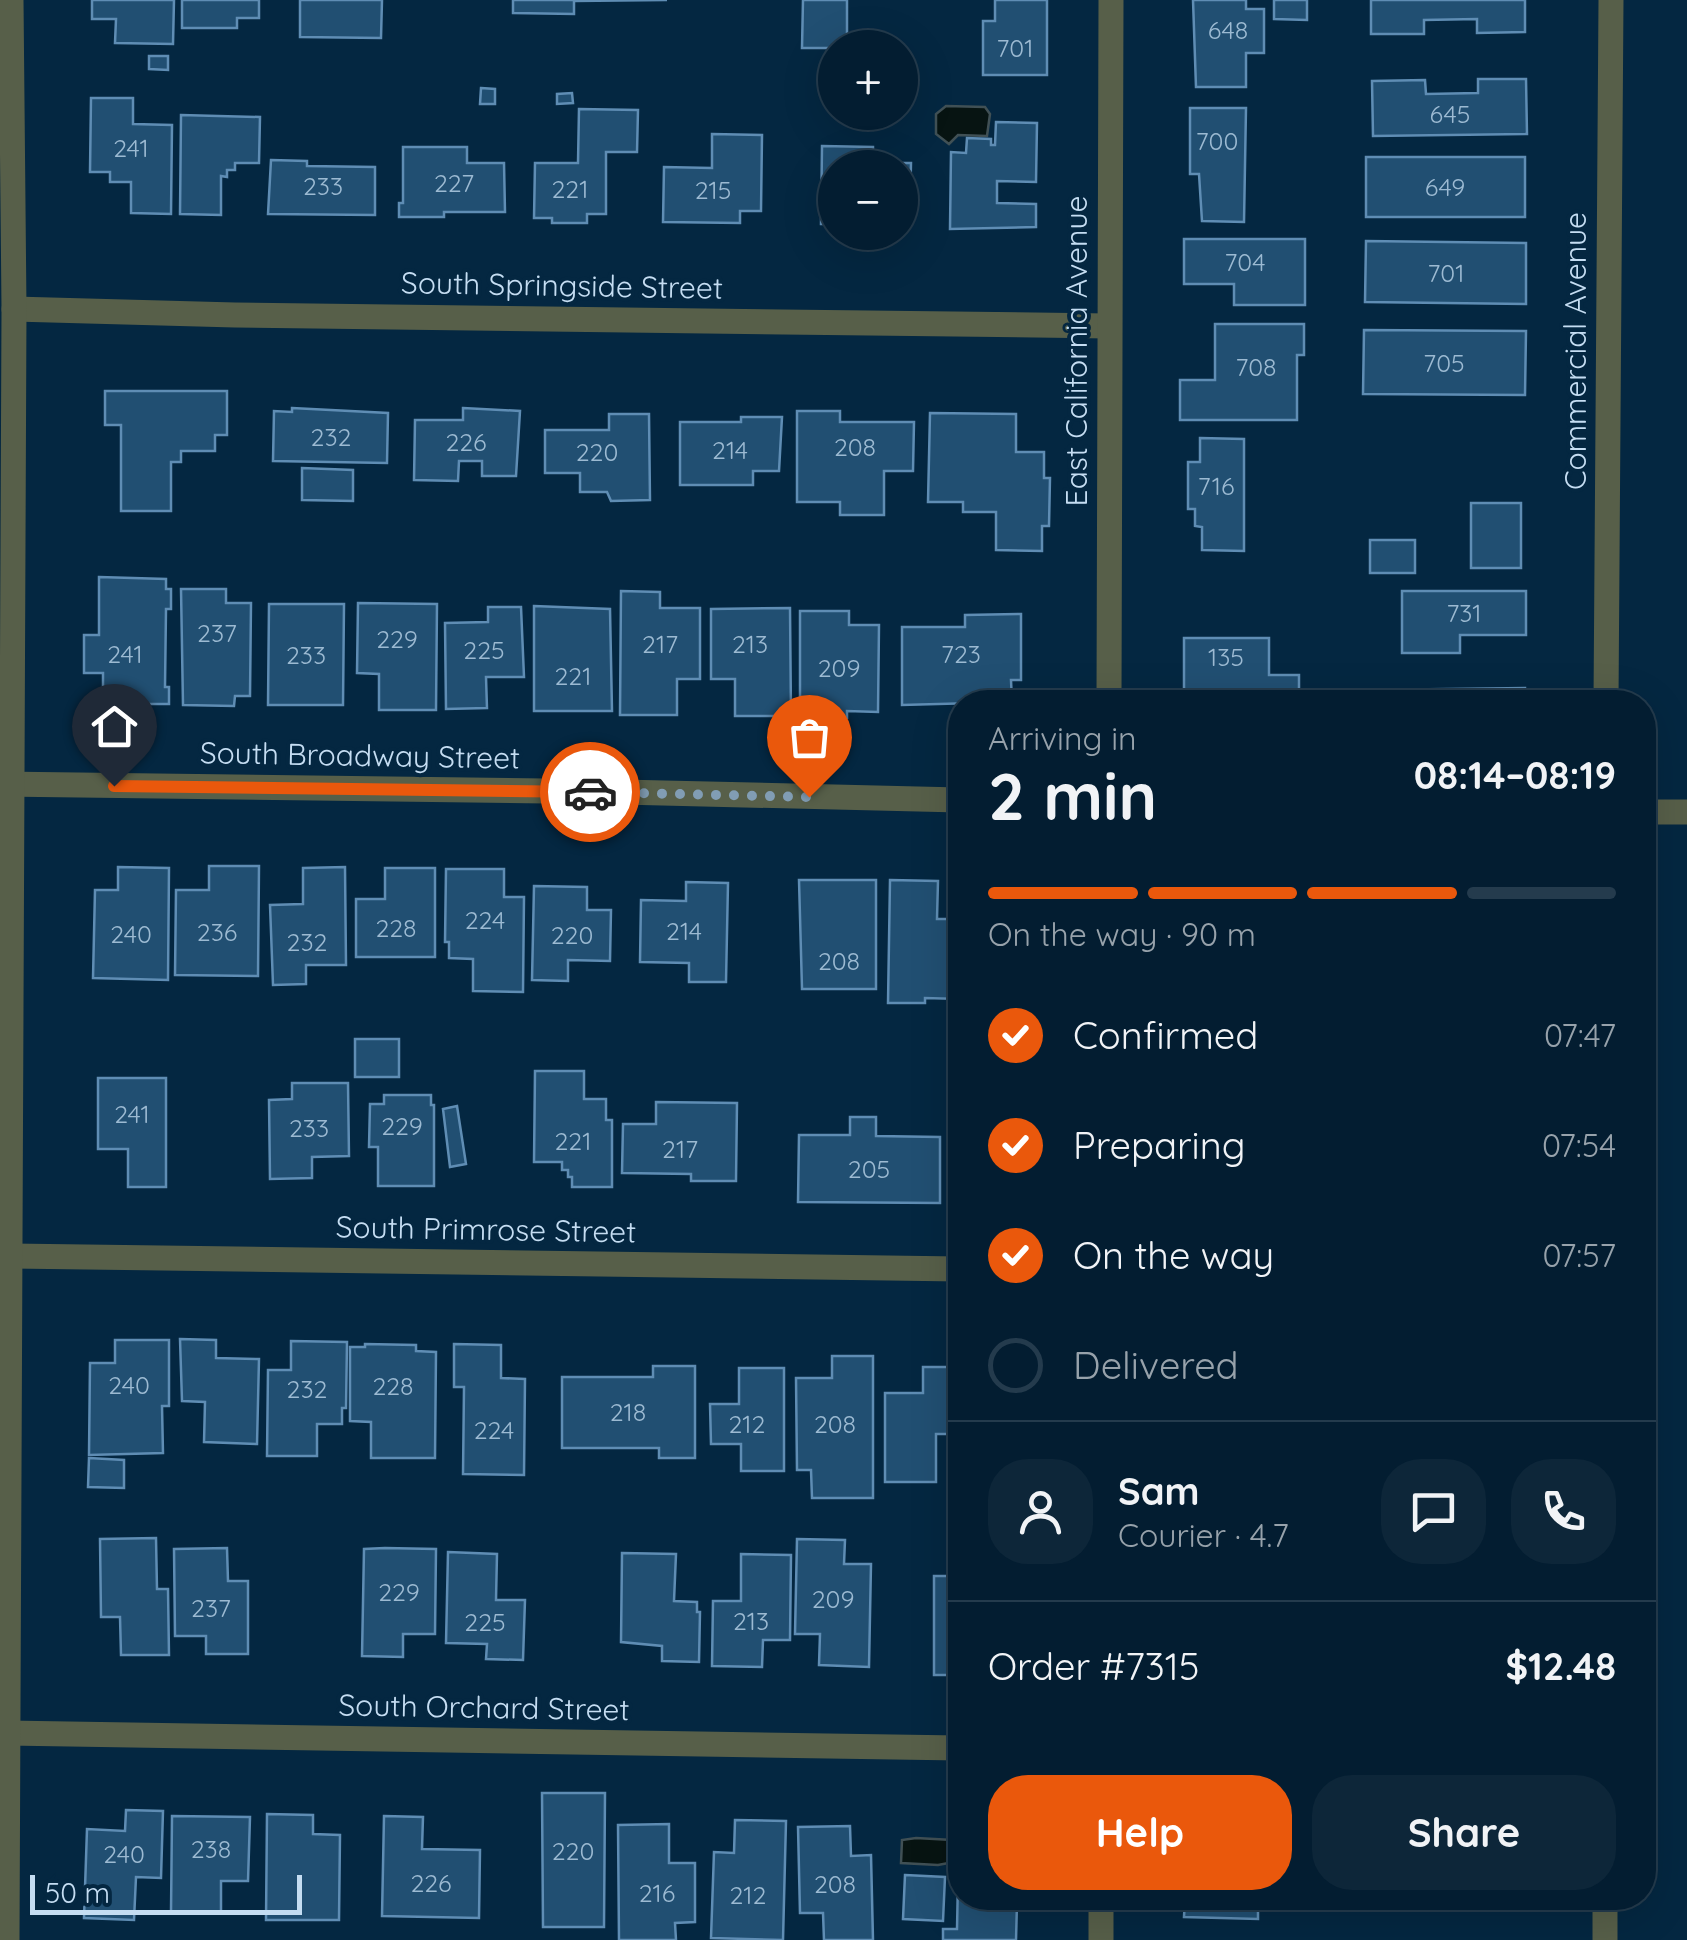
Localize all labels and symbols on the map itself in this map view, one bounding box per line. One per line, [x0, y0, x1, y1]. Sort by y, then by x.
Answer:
house number: 648 [1208, 14, 1248, 45]
house number: 701 [997, 32, 1033, 63]
house number: 645 [1430, 98, 1470, 129]
house number: 700 [1196, 125, 1238, 156]
house number: 241 [113, 132, 149, 163]
house number: 227 [434, 167, 474, 198]
house number: 233 [303, 170, 343, 201]
house number: 649 [1425, 171, 1465, 202]
house number: 221 [552, 173, 588, 204]
house number: 215 [695, 174, 731, 205]
street label: East California Avenue [1057, 196, 1095, 506]
street label: Commercial Avenue [1556, 212, 1594, 490]
house number: 704 [1225, 246, 1265, 277]
house number: 701 [1428, 257, 1464, 288]
street label: South Springside Street [401, 263, 723, 307]
house number: 705 [1423, 347, 1465, 378]
house number: 708 [1235, 351, 1277, 382]
house number: 232 [311, 421, 351, 452]
house number: 226 [445, 426, 487, 457]
house number: 208 [834, 431, 876, 462]
house number: 214 [712, 434, 748, 465]
house number: 220 [576, 436, 618, 467]
house number: 716 [1198, 470, 1234, 501]
house number: 731 [1446, 597, 1482, 628]
house number: 237 [197, 617, 237, 648]
house number: 229 [376, 623, 418, 654]
house number: 217 [642, 628, 678, 659]
house number: 213 [732, 628, 768, 659]
house number: 225 [463, 634, 505, 665]
house number: 241 [107, 638, 143, 669]
house number: 723 [941, 638, 981, 669]
house number: 233 [286, 639, 326, 670]
house number: 135 [1208, 641, 1244, 672]
house number: 209 [818, 652, 860, 683]
house number: 221 [555, 660, 591, 691]
pin [72, 684, 157, 787]
pin [767, 695, 852, 798]
street label: South Broadway Street [199, 733, 521, 777]
courier [540, 742, 640, 842]
house number: 224 [465, 904, 505, 935]
house number: 228 [375, 912, 417, 943]
house number: 214 [666, 915, 702, 946]
house number: 236 [197, 916, 237, 947]
house number: 240 [110, 918, 152, 949]
house number: 220 [551, 919, 593, 950]
house number: 232 [287, 926, 327, 957]
house number: 208 [818, 945, 860, 976]
house number: 241 [114, 1098, 150, 1129]
house number: 229 [381, 1110, 423, 1141]
house number: 233 [289, 1112, 329, 1143]
house number: 221 [555, 1125, 591, 1156]
house number: 217 [662, 1133, 698, 1164]
house number: 205 [848, 1153, 890, 1184]
street label: South Primrose Street [335, 1207, 637, 1251]
house number: 240 [108, 1369, 150, 1400]
house number: 228 [372, 1370, 414, 1401]
house number: 232 [287, 1373, 327, 1404]
house number: 218 [610, 1396, 646, 1427]
house number: 212 [729, 1408, 765, 1439]
house number: 208 [814, 1408, 856, 1439]
house number: 224 [474, 1414, 514, 1445]
house number: 229 [378, 1576, 420, 1607]
house number: 209 [812, 1583, 854, 1614]
house number: 237 [191, 1592, 231, 1623]
house number: 213 [733, 1605, 769, 1636]
house number: 225 [464, 1606, 506, 1637]
street label: South Orchard Street [338, 1685, 630, 1729]
house number: 238 [191, 1833, 231, 1864]
house number: 220 [552, 1835, 594, 1866]
house number: 240 [103, 1838, 145, 1869]
house number: 226 [410, 1867, 452, 1898]
house number: 208 [814, 1868, 856, 1899]
scale bar [30, 1870, 302, 1914]
house number: 216 [639, 1877, 675, 1908]
house number: 212 [730, 1879, 766, 1910]

